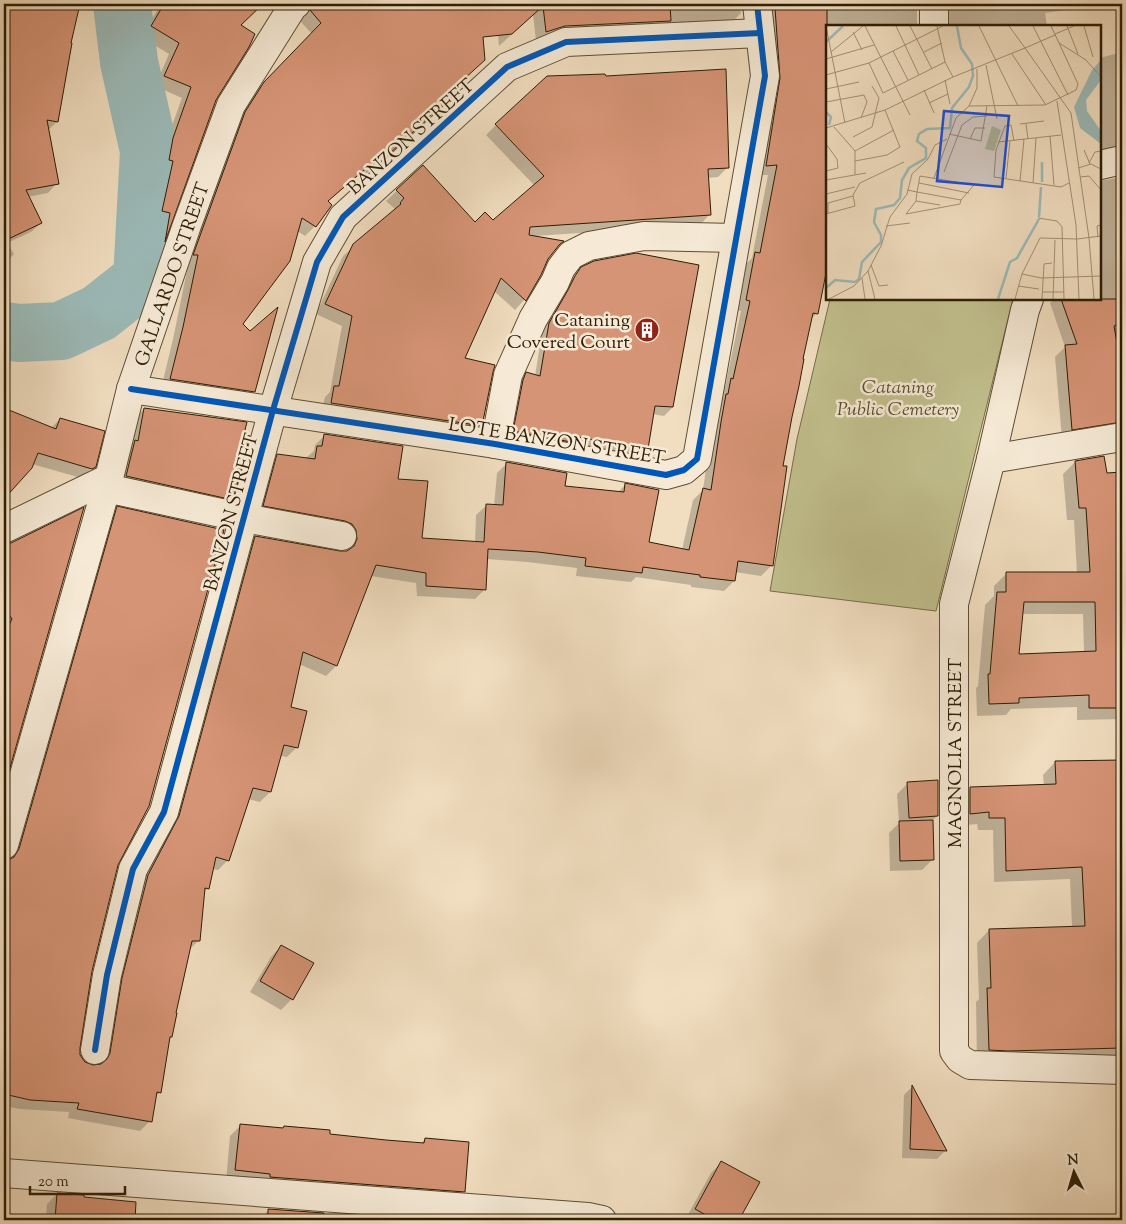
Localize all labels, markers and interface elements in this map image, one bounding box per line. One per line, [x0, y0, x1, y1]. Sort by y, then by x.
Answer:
inset map [826, 25, 1101, 300]
street label: BANZON STREET [342, 73, 481, 202]
street label: GALLARDO STREET [129, 179, 218, 370]
place label: Cataning Covered Court [507, 308, 630, 357]
building icon: Cataning Covered Court [634, 317, 660, 343]
park label: Cataning Public Cemetery [837, 375, 959, 424]
street label: LOTE BANZON STREET [446, 412, 667, 473]
street label: BANZON STREET [198, 431, 266, 595]
street label: MAGNOLIA STREET [943, 658, 970, 848]
north arrow [1048, 1146, 1098, 1196]
text: N [1067, 1151, 1079, 1171]
scale bar [30, 1164, 125, 1196]
text: 20 m [38, 1172, 69, 1193]

